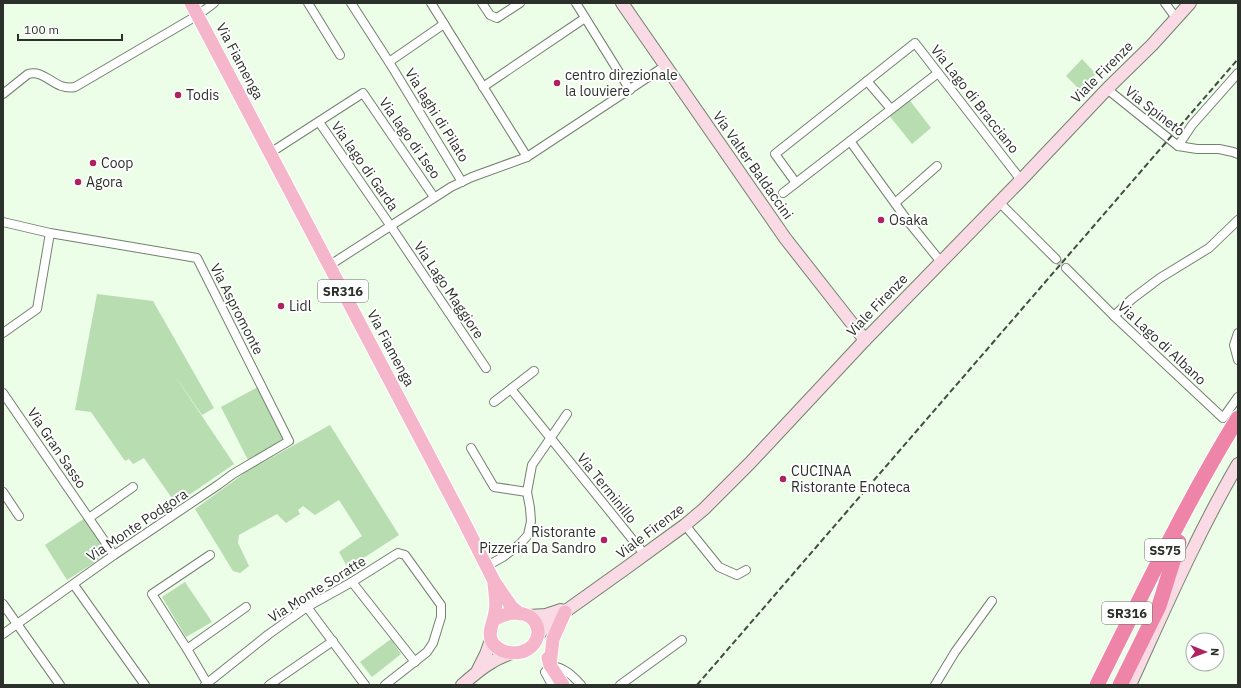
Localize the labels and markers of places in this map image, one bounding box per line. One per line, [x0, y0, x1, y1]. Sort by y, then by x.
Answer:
place label: centro direzionale la louviere [565, 66, 678, 100]
marker: centro direzionale la louviere [552, 78, 562, 88]
place label: Todis [186, 86, 220, 104]
marker: Todis [173, 90, 183, 100]
place label: Coop [101, 154, 134, 172]
marker: Coop [88, 158, 98, 168]
place label: Agora [86, 173, 123, 191]
marker: Agora [73, 177, 83, 187]
place label: Osaka [889, 211, 929, 229]
marker: Osaka [876, 215, 886, 225]
place label: Lidl [289, 297, 312, 315]
marker: Lidl [276, 301, 286, 311]
place label: CUCINAA Ristorante Enoteca [791, 462, 911, 496]
marker: CUCINAA Ristorante Enoteca [778, 474, 788, 484]
place label: Ristorante Pizzeria Da Sandro [479, 523, 596, 557]
marker: Ristorante Pizzeria Da Sandro [599, 535, 609, 545]

